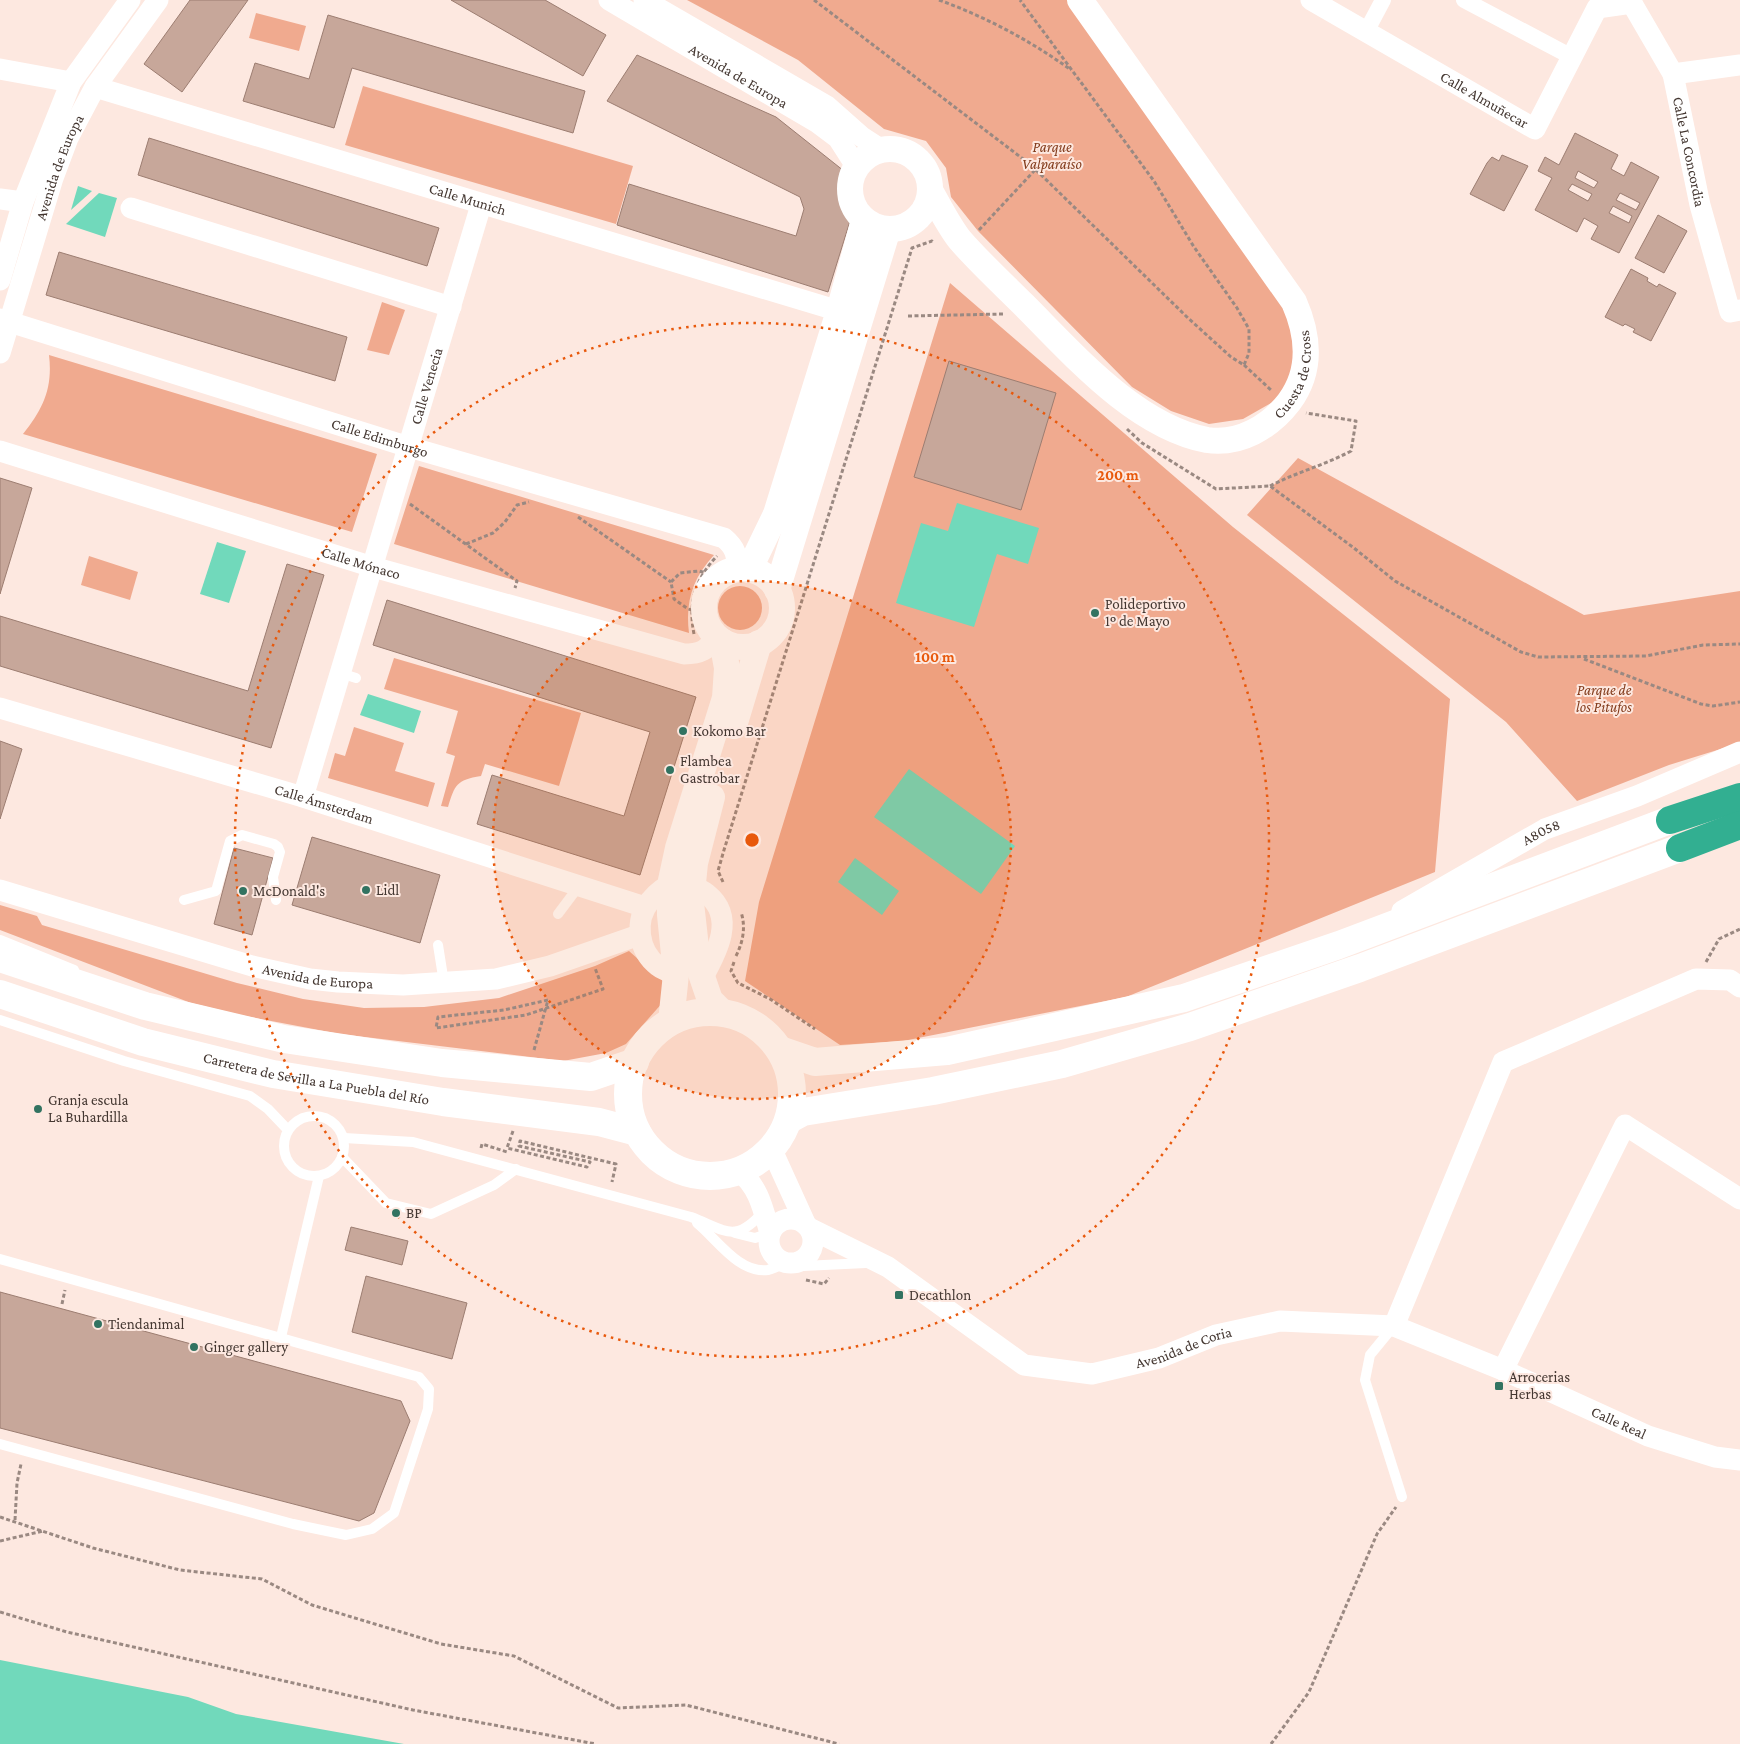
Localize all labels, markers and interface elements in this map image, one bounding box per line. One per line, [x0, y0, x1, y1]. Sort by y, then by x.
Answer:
street label: Avenida de Europa [686, 41, 791, 111]
street label: Calle Almuñecar [1438, 68, 1532, 132]
street label: Calle La Concordia [1670, 95, 1708, 208]
street label: Avenida de Europa [33, 112, 87, 222]
park label: Parque Valparaíso [1022, 139, 1082, 173]
street label: Calle Munich [427, 180, 508, 218]
street label: Cuesta de Cross [1271, 329, 1314, 422]
street label: Calle Venecia [407, 346, 446, 426]
street label: Calle Edimburgo [329, 415, 430, 460]
text: 200 m [1097, 467, 1139, 483]
street label: Calle Mónaco [320, 543, 402, 582]
place label: Polideportivo 1º de Mayo [1105, 596, 1186, 630]
marker: Polideportivo 1º de Mayo [1089, 607, 1101, 619]
text: 100 m [915, 649, 955, 665]
park label: Parque de los Pitufos [1576, 682, 1632, 716]
place label: Kokomo Bar [693, 723, 767, 739]
marker: Kokomo Bar [677, 725, 689, 737]
place label: Flambea Gastrobar [680, 753, 740, 786]
marker: Flambea Gastrobar [664, 764, 676, 776]
street label: Calle Ámsterdam [273, 781, 376, 827]
street label: A8058 [1519, 816, 1562, 848]
centre of rings [743, 831, 761, 849]
place label: Lidl [376, 882, 399, 898]
place label: McDonald's [253, 883, 325, 899]
marker: Lidl [360, 884, 372, 896]
marker: McDonald's [237, 885, 249, 897]
street label: Avenida de Europa [261, 961, 374, 992]
street label: Carretera de Sevilla a La Puebla del Río [201, 1049, 430, 1108]
place label: Granja escula La Buhardilla [48, 1092, 129, 1125]
marker: Granja escula La Buhardilla [32, 1103, 44, 1115]
place label: BP [406, 1205, 422, 1221]
marker: BP [390, 1207, 402, 1219]
place label: Decathlon [909, 1287, 971, 1303]
marker: Decathlon [893, 1289, 905, 1301]
place label: Tiendanimal [108, 1316, 185, 1332]
marker: Tiendanimal [92, 1318, 104, 1330]
street label: Avenida de Coria [1134, 1324, 1233, 1371]
place label: Ginger gallery [204, 1339, 288, 1356]
marker: Ginger gallery [188, 1341, 200, 1353]
place label: Arrocerias Herbas [1509, 1369, 1570, 1402]
marker: Arrocerias Herbas [1493, 1380, 1505, 1392]
street label: Calle Real [1589, 1403, 1649, 1442]

